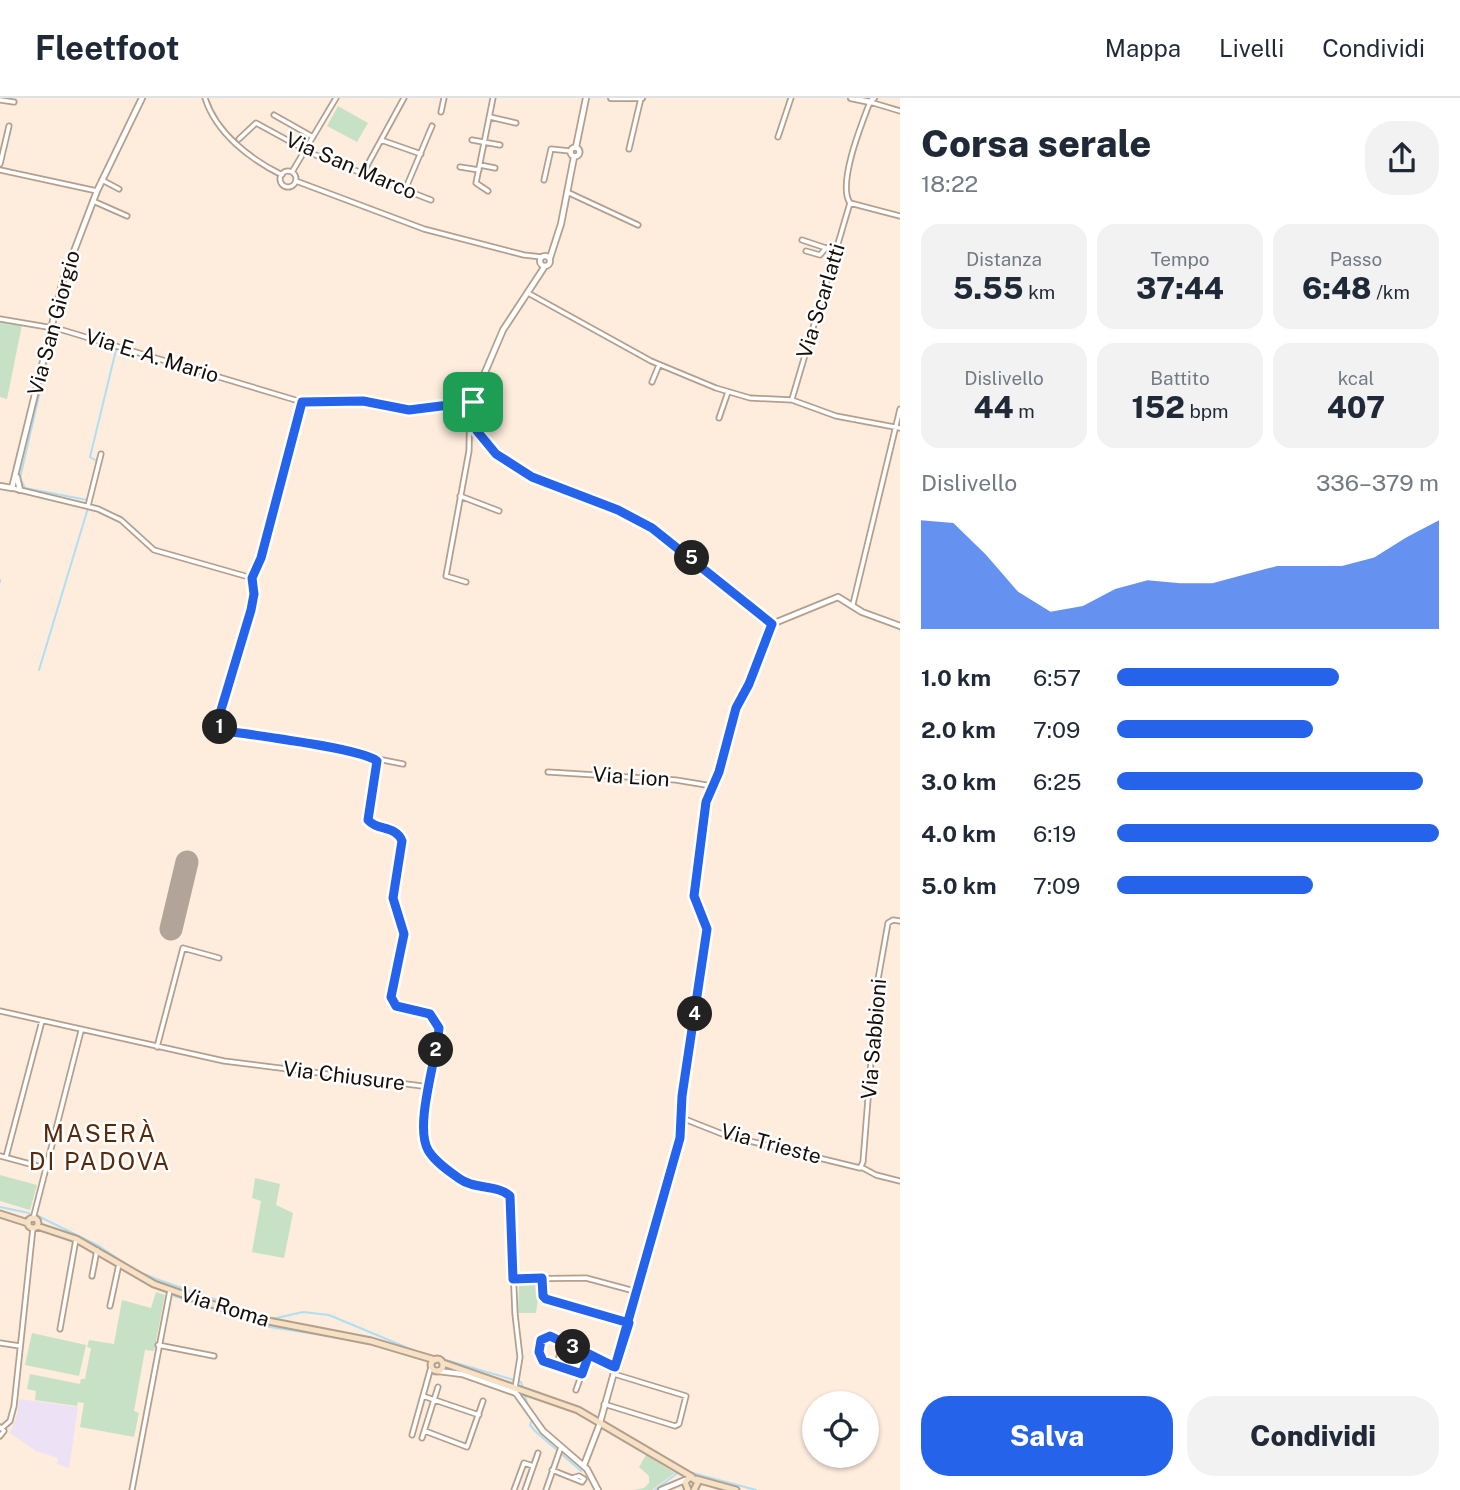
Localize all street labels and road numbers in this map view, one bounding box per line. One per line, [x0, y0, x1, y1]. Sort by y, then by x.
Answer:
street label: Via San Marco [282, 127, 421, 204]
street label: Via Scarlatti [791, 240, 850, 361]
street label: Via San Giorgio [22, 248, 85, 398]
street label: Via E. A. Mario [82, 323, 222, 388]
street label: Via Lion [592, 761, 670, 792]
street label: Via Sabbioni [856, 978, 891, 1100]
street label: Via Chiusure [282, 1056, 407, 1095]
street label: Via Trieste [718, 1118, 824, 1169]
street label: Via Roma [178, 1281, 273, 1332]

